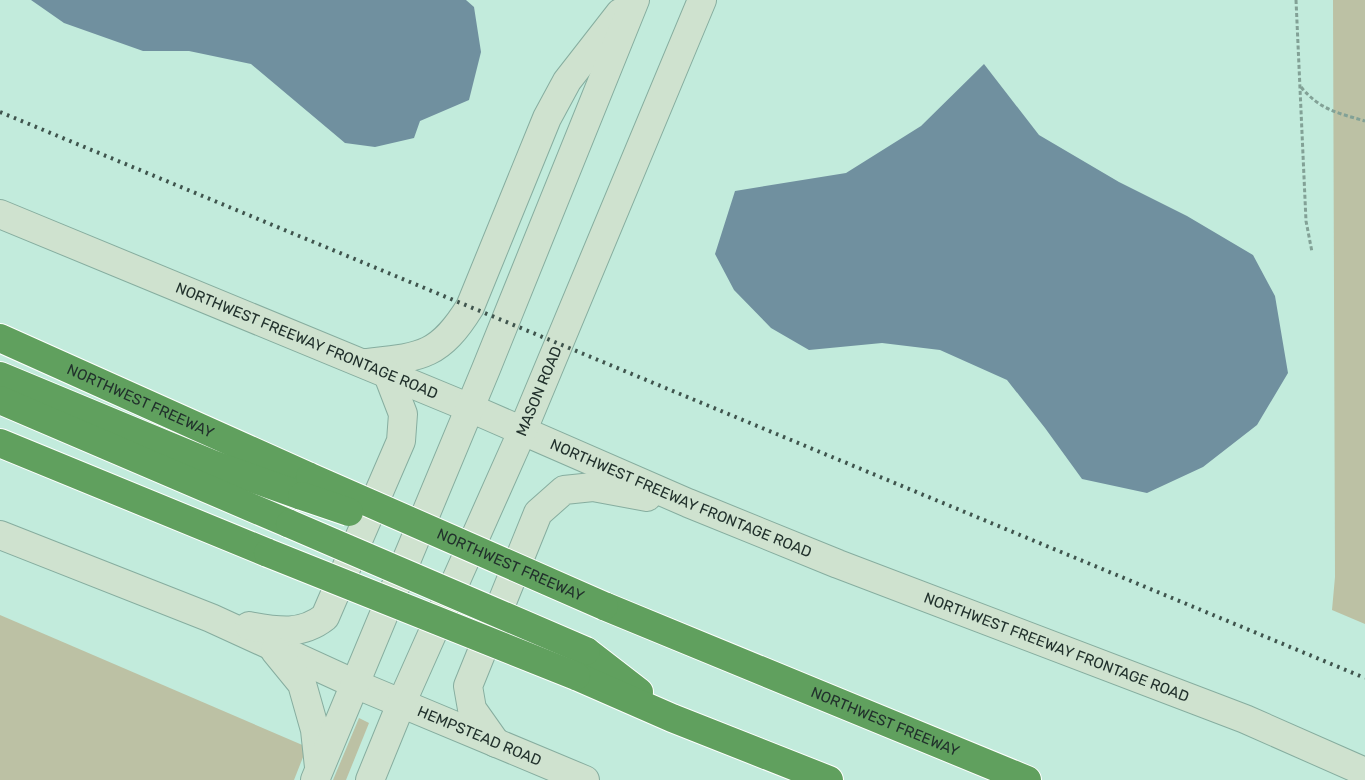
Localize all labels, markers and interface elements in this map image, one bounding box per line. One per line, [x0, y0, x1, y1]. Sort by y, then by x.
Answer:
street label: NORTHWEST FREEWAY FRONTAGE ROAD [173, 279, 441, 403]
street label: MASON ROAD [512, 344, 566, 439]
street label: NORTHWEST FREEWAY [64, 360, 217, 442]
street label: NORTHWEST FREEWAY FRONTAGE ROAD [547, 435, 814, 561]
street label: NORTHWEST FREEWAY [434, 525, 587, 605]
street label: NORTHWEST FREEWAY FRONTAGE ROAD [921, 589, 1192, 706]
street label: NORTHWEST FREEWAY [808, 683, 962, 760]
street label: HEMPSTEAD ROAD [415, 702, 544, 770]

